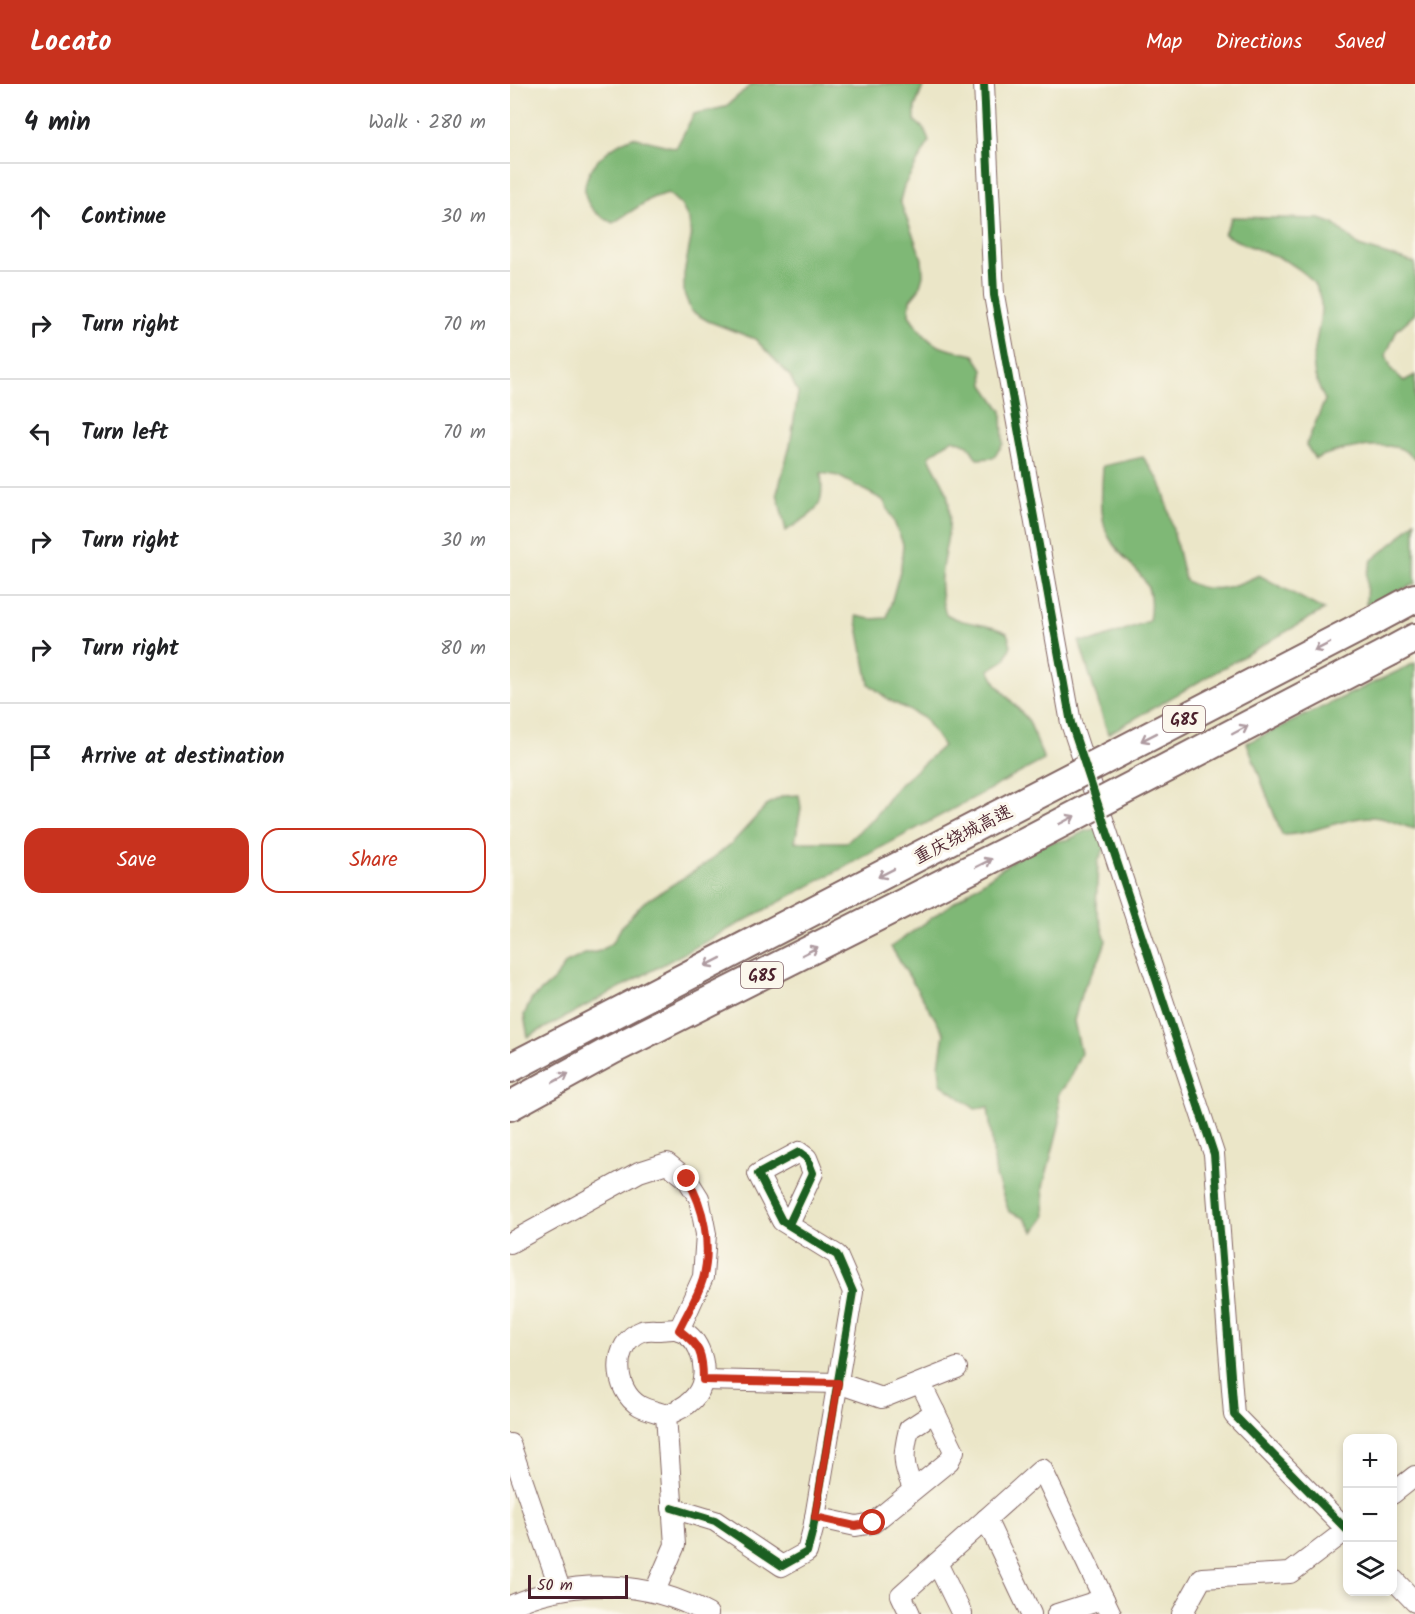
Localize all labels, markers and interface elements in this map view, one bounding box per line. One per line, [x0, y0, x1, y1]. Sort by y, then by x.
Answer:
text: Locato [30, 20, 111, 65]
text: Map [1146, 26, 1182, 59]
text: Directions [1215, 26, 1302, 59]
text: Saved [1335, 26, 1385, 59]
text: 4 min [24, 102, 91, 144]
text: Walk · 280 m [368, 107, 486, 139]
text: Continue [81, 200, 166, 235]
icon: ahead [24, 201, 57, 234]
text: 30 m [441, 201, 486, 233]
text: Turn right [81, 308, 179, 343]
icon: right [24, 309, 57, 342]
text: 70 m [443, 309, 486, 341]
text: Turn left [81, 416, 168, 451]
icon: left [24, 417, 57, 450]
text: 70 m [443, 417, 486, 449]
text: Turn right [81, 524, 179, 559]
icon: right [24, 525, 57, 558]
text: 30 m [441, 525, 486, 557]
text: Turn right [81, 632, 179, 667]
icon: right [24, 633, 57, 666]
text: 80 m [440, 633, 486, 665]
one-way arrow [1313, 642, 1331, 653]
road number: G85 [1163, 706, 1205, 732]
one-way arrow [1230, 724, 1248, 735]
one-way arrow [1140, 732, 1158, 743]
text: Arrive at destination [81, 740, 284, 775]
icon: arrive [24, 741, 57, 774]
street label: 重庆绕城高速 [909, 798, 1018, 873]
one-way arrow [1058, 814, 1075, 826]
button: Save [24, 828, 249, 893]
button: Share [261, 828, 486, 893]
one-way arrow [974, 857, 992, 868]
one-way arrow [878, 868, 896, 879]
one-way arrow [800, 944, 818, 956]
one-way arrow [704, 957, 722, 969]
road number: G85 [741, 962, 783, 988]
one-way arrow [552, 1072, 570, 1083]
route end [673, 1165, 699, 1191]
map controls [1343, 1434, 1397, 1596]
button: + [1343, 1434, 1397, 1488]
button: − [1343, 1488, 1397, 1542]
route start [859, 1509, 885, 1535]
button: layers [1343, 1542, 1397, 1596]
scale bar [528, 1572, 628, 1600]
text: 50 m [537, 1573, 573, 1598]

